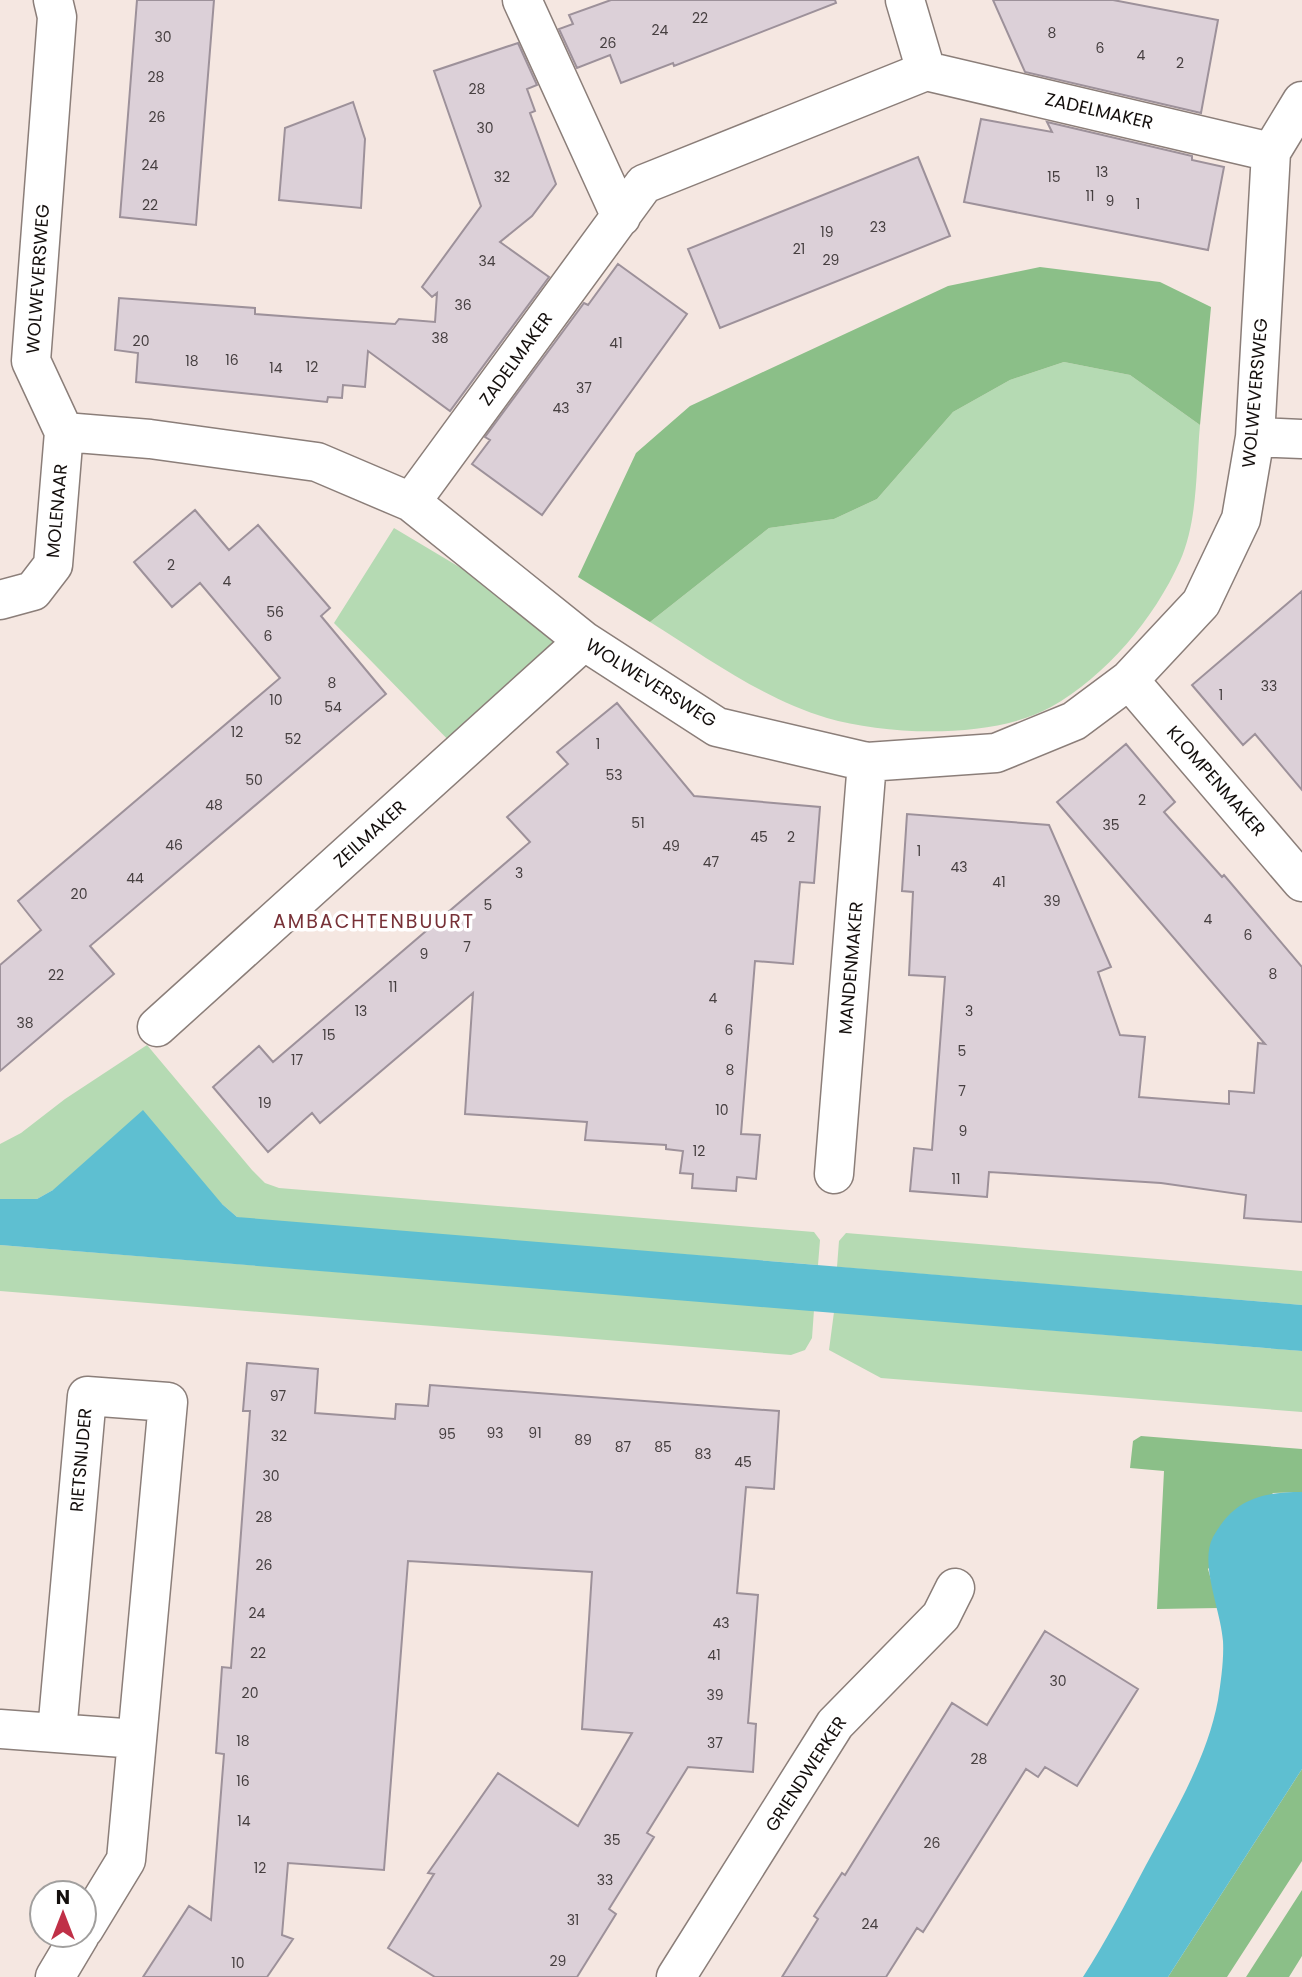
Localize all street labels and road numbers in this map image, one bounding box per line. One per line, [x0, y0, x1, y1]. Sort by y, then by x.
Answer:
street label: ZADELMAKER [1043, 86, 1156, 135]
street label: WOLWEVERSWEG [20, 203, 55, 355]
street label: ZADELMAKER [473, 307, 558, 411]
street label: WOLWEVERSWEG [1236, 317, 1273, 469]
street label: MOLENAAR [40, 463, 73, 559]
street label: WOLWEVERSWEG [581, 632, 721, 733]
street label: KLOMPENMAKER [1161, 720, 1271, 841]
street label: ZEILMAKER [328, 794, 411, 873]
street label: MANDENMAKER [832, 900, 869, 1036]
street label: RIETSNIJDER [63, 1407, 98, 1513]
street label: GRIENDWERKER [759, 1711, 852, 1836]

